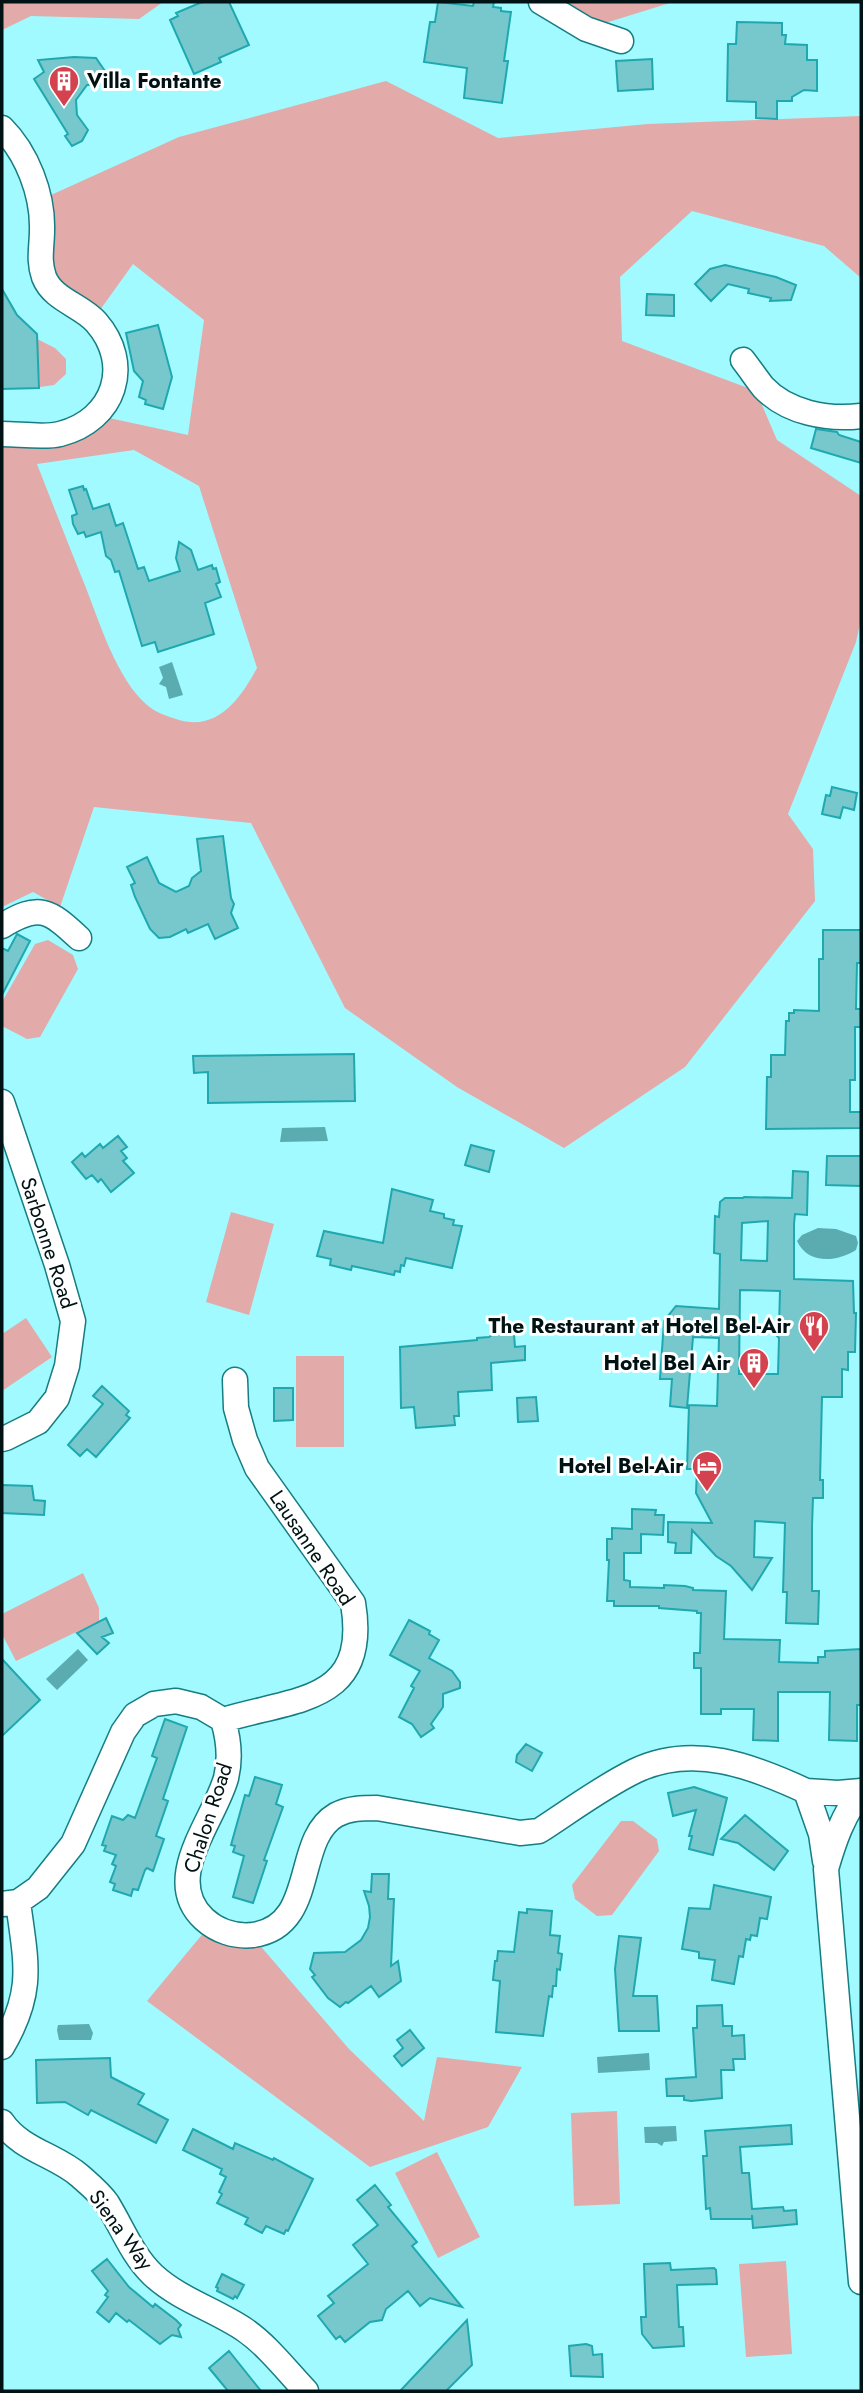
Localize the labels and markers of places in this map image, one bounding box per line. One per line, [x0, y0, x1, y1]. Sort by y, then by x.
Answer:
building icon: Villa Fontante [47, 64, 81, 108]
place label: Villa Fontante [86, 66, 221, 96]
restaurant icon: The Restaurant at Hotel Bel-Air [797, 1309, 831, 1353]
place label: The Restaurant at Hotel Bel-Air [489, 1311, 791, 1341]
building icon: Hotel Bel Air [737, 1346, 771, 1390]
place label: Hotel Bel Air [604, 1348, 731, 1378]
hotel icon: Hotel Bel-Air [690, 1449, 724, 1493]
place label: Hotel Bel-Air [558, 1451, 684, 1481]

